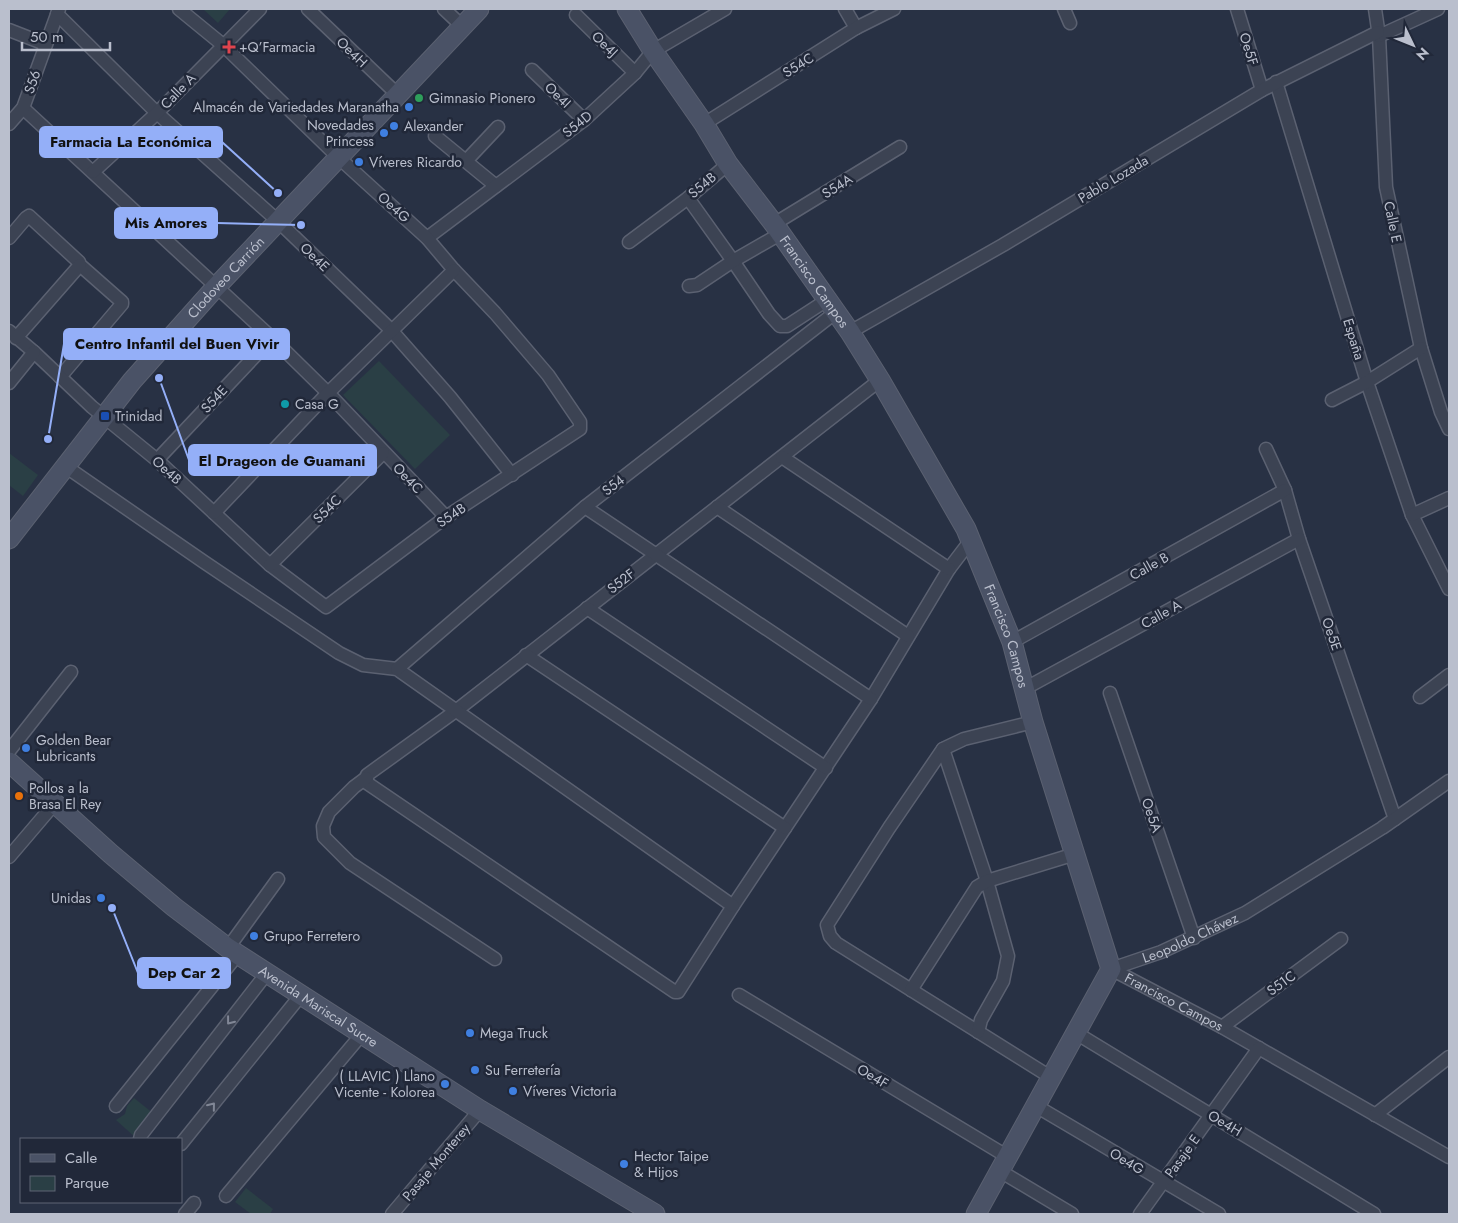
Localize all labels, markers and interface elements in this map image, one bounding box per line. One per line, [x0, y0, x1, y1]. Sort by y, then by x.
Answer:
scale bar [22, 20, 110, 52]
north arrow [1388, 20, 1438, 70]
text: 50 m [30, 26, 64, 48]
street label: Oe4J [587, 26, 623, 62]
street label: Oe5F [1235, 30, 1263, 68]
street label: Oe4H [332, 32, 372, 72]
place label: +Q’Farmacia [239, 37, 315, 57]
marker: +Q’Farmacia [223, 41, 235, 53]
text: N [1411, 43, 1434, 65]
street label: S54C [779, 48, 817, 82]
street label: S56 [19, 68, 45, 96]
street label: Calle A [156, 68, 201, 114]
street label: Oe4I [540, 77, 576, 113]
place label: Gimnasio Pionero [429, 88, 536, 108]
marker: Gimnasio Pionero [413, 92, 425, 104]
place label: Almacén de Variedades Maranatha [193, 97, 399, 117]
marker: Almacén de Variedades Maranatha [403, 101, 415, 113]
street label: S54D [558, 106, 596, 142]
place label: Novedades Princess [307, 115, 374, 151]
place label: Alexander [404, 116, 464, 136]
marker: Alexander [388, 120, 400, 132]
callout: Farmacia La Económica [40, 127, 222, 157]
marker: Novedades Princess [378, 127, 390, 139]
text: Farmacia La Económica [50, 131, 212, 153]
street label: Pablo Lozada [1074, 150, 1152, 208]
place label: Víveres Ricardo [369, 152, 462, 172]
marker: Víveres Ricardo [353, 156, 365, 168]
street label: S54B [683, 167, 721, 203]
street label: S54A [818, 168, 857, 203]
street label: Oe4G [373, 187, 415, 227]
street label: Calle E [1379, 199, 1407, 245]
callout: Mis Amores [115, 208, 217, 238]
text: Mis Amores [125, 212, 207, 234]
street label: Francisco Campos [775, 231, 854, 332]
street label: Clodoveo Carrión [182, 232, 269, 323]
street label: Oe4E [296, 238, 334, 276]
street label: España [1338, 316, 1370, 362]
callout: Centro Infantil del Buen Vivir [64, 329, 289, 359]
text: Centro Infantil del Buen Vivir [75, 333, 280, 355]
street label: S54E [196, 381, 232, 417]
place label: Casa G [295, 394, 339, 414]
marker: Casa G [279, 398, 291, 410]
place label: Trinidad [115, 406, 163, 426]
marker: Trinidad [99, 410, 111, 422]
callout: El Drageon de Guamani [189, 445, 376, 475]
text: El Drageon de Guamani [199, 450, 365, 472]
street label: Oe4B [148, 451, 187, 489]
street label: Oe4C [388, 458, 428, 498]
street label: S54 [597, 470, 629, 500]
street label: S54C [308, 490, 346, 528]
street label: S54B [432, 498, 470, 532]
street label: Calle B [1126, 547, 1172, 585]
street label: S52F [603, 564, 639, 598]
street label: Francisco Campos [979, 581, 1034, 690]
street label: Calle A [1137, 594, 1185, 633]
street label: Oe5E [1317, 615, 1347, 653]
place label: Golden Bear Lubricants [36, 730, 111, 766]
marker: Golden Bear Lubricants [20, 742, 32, 754]
place label: Pollos a la Brasa El Rey [29, 778, 102, 814]
marker: Pollos a la Brasa El Rey [13, 790, 25, 802]
street label: Oe5A [1137, 795, 1167, 836]
place label: Unidas [51, 888, 91, 908]
marker: Unidas [95, 892, 107, 904]
street label: Leopoldo Chávez [1139, 907, 1242, 968]
place label: Grupo Ferretero [264, 926, 360, 946]
marker: Grupo Ferretero [248, 930, 260, 942]
callout: Dep Car 2 [138, 958, 230, 988]
street label: Avenida Mariscal Sucre [255, 960, 382, 1052]
text: Dep Car 2 [148, 962, 220, 984]
street label: S51C [1262, 966, 1300, 1000]
street label: Francisco Campos [1121, 968, 1227, 1036]
one-way arrow [227, 1015, 236, 1025]
place label: Mega Truck [480, 1023, 549, 1043]
marker: Mega Truck [464, 1027, 476, 1039]
street label: Oe4F [854, 1059, 892, 1093]
place label: Su Ferretería [485, 1060, 560, 1080]
marker: Su Ferretería [469, 1064, 481, 1076]
place label: ( LLAVIC ) Llano Vicente - Kolorea [334, 1066, 435, 1102]
marker: ( LLAVIC ) Llano Vicente - Kolorea [439, 1078, 451, 1090]
place label: Víveres Victoria [523, 1081, 616, 1101]
marker: Víveres Victoria [507, 1085, 519, 1097]
one-way arrow [206, 1103, 214, 1112]
street label: Oe4H [1204, 1105, 1246, 1141]
street label: Pasaje Monterey [398, 1118, 475, 1205]
street label: Pasaje E [1160, 1130, 1204, 1182]
legend [20, 1138, 182, 1203]
street label: Oe4G [1106, 1143, 1148, 1179]
place label: Hector Taipe & Hijos [634, 1146, 709, 1182]
text: Calle [65, 1147, 97, 1169]
marker: Hector Taipe & Hijos [618, 1158, 630, 1170]
text: Parque [65, 1172, 109, 1194]

